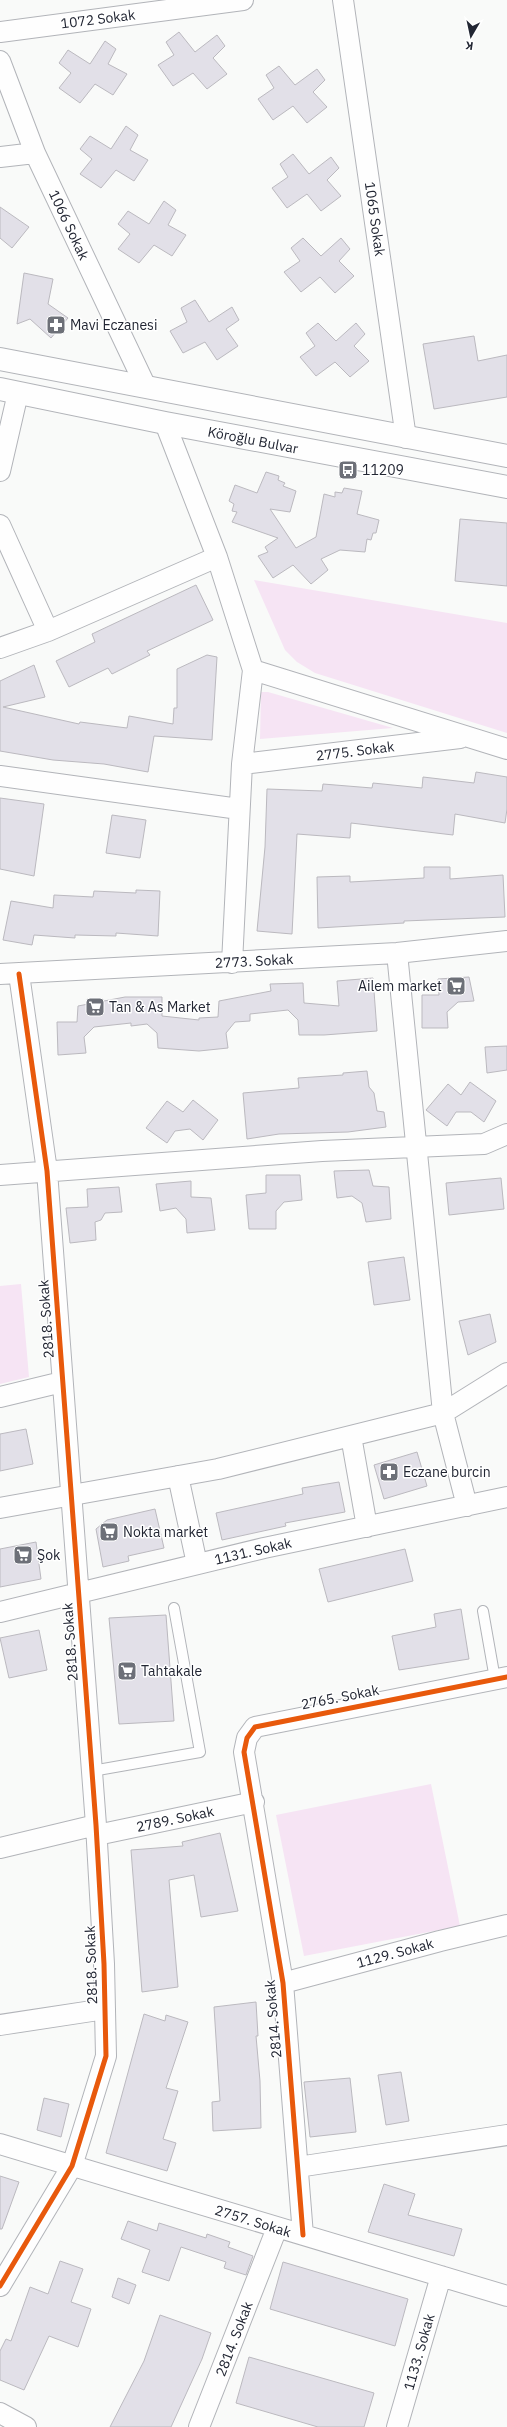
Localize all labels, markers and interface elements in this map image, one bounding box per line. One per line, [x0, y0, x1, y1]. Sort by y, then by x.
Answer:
street label: 1072 Sokak [60, 5, 137, 33]
north arrow [451, 16, 491, 56]
text: K [464, 38, 474, 53]
street label: 1065 Sokak [361, 181, 389, 258]
street label: 1066 Sokak [45, 187, 93, 263]
pharmacy icon: Mavi Eczanesi [45, 314, 67, 336]
place label: Mavi Eczanesi [70, 316, 157, 334]
street label: Köroğlu Bulvar [206, 422, 300, 458]
bus stop icon: 11209 [337, 459, 359, 481]
place label: 11209 [362, 461, 404, 479]
street label: 2775. Sokak [315, 737, 396, 765]
street label: 2773. Sokak [214, 950, 294, 972]
supermarket icon: Ailem market [445, 975, 467, 997]
place label: Ailem market [358, 977, 442, 995]
supermarket icon: Tan & As Market [84, 996, 106, 1018]
place label: Tan & As Market [109, 998, 211, 1016]
street label: 2818. Sokak [34, 1278, 58, 1359]
pharmacy icon: Eczane burcin [378, 1461, 400, 1483]
place label: Eczane burcin [403, 1463, 491, 1481]
supermarket icon: Nokta market [98, 1521, 120, 1543]
place label: Nokta market [123, 1523, 208, 1541]
street label: 1131. Sokak [213, 1533, 294, 1569]
supermarket icon: Şok [12, 1544, 34, 1566]
place label: Şok [37, 1546, 61, 1564]
street label: 2818. Sokak [58, 1601, 82, 1682]
supermarket icon: Tahtakale [116, 1660, 138, 1682]
place label: Tahtakale [141, 1662, 202, 1680]
street label: 2765. Sokak [300, 1681, 381, 1713]
street label: 2789. Sokak [135, 1802, 216, 1836]
street label: 2818. Sokak [81, 1925, 101, 2005]
street label: 1129. Sokak [355, 1934, 436, 1972]
street label: 2814. Sokak [261, 1978, 285, 2059]
street label: 2757. Sokak [213, 2201, 294, 2241]
street label: 2814. Sokak [211, 2298, 257, 2379]
street label: 1133. Sokak [399, 2311, 439, 2392]

